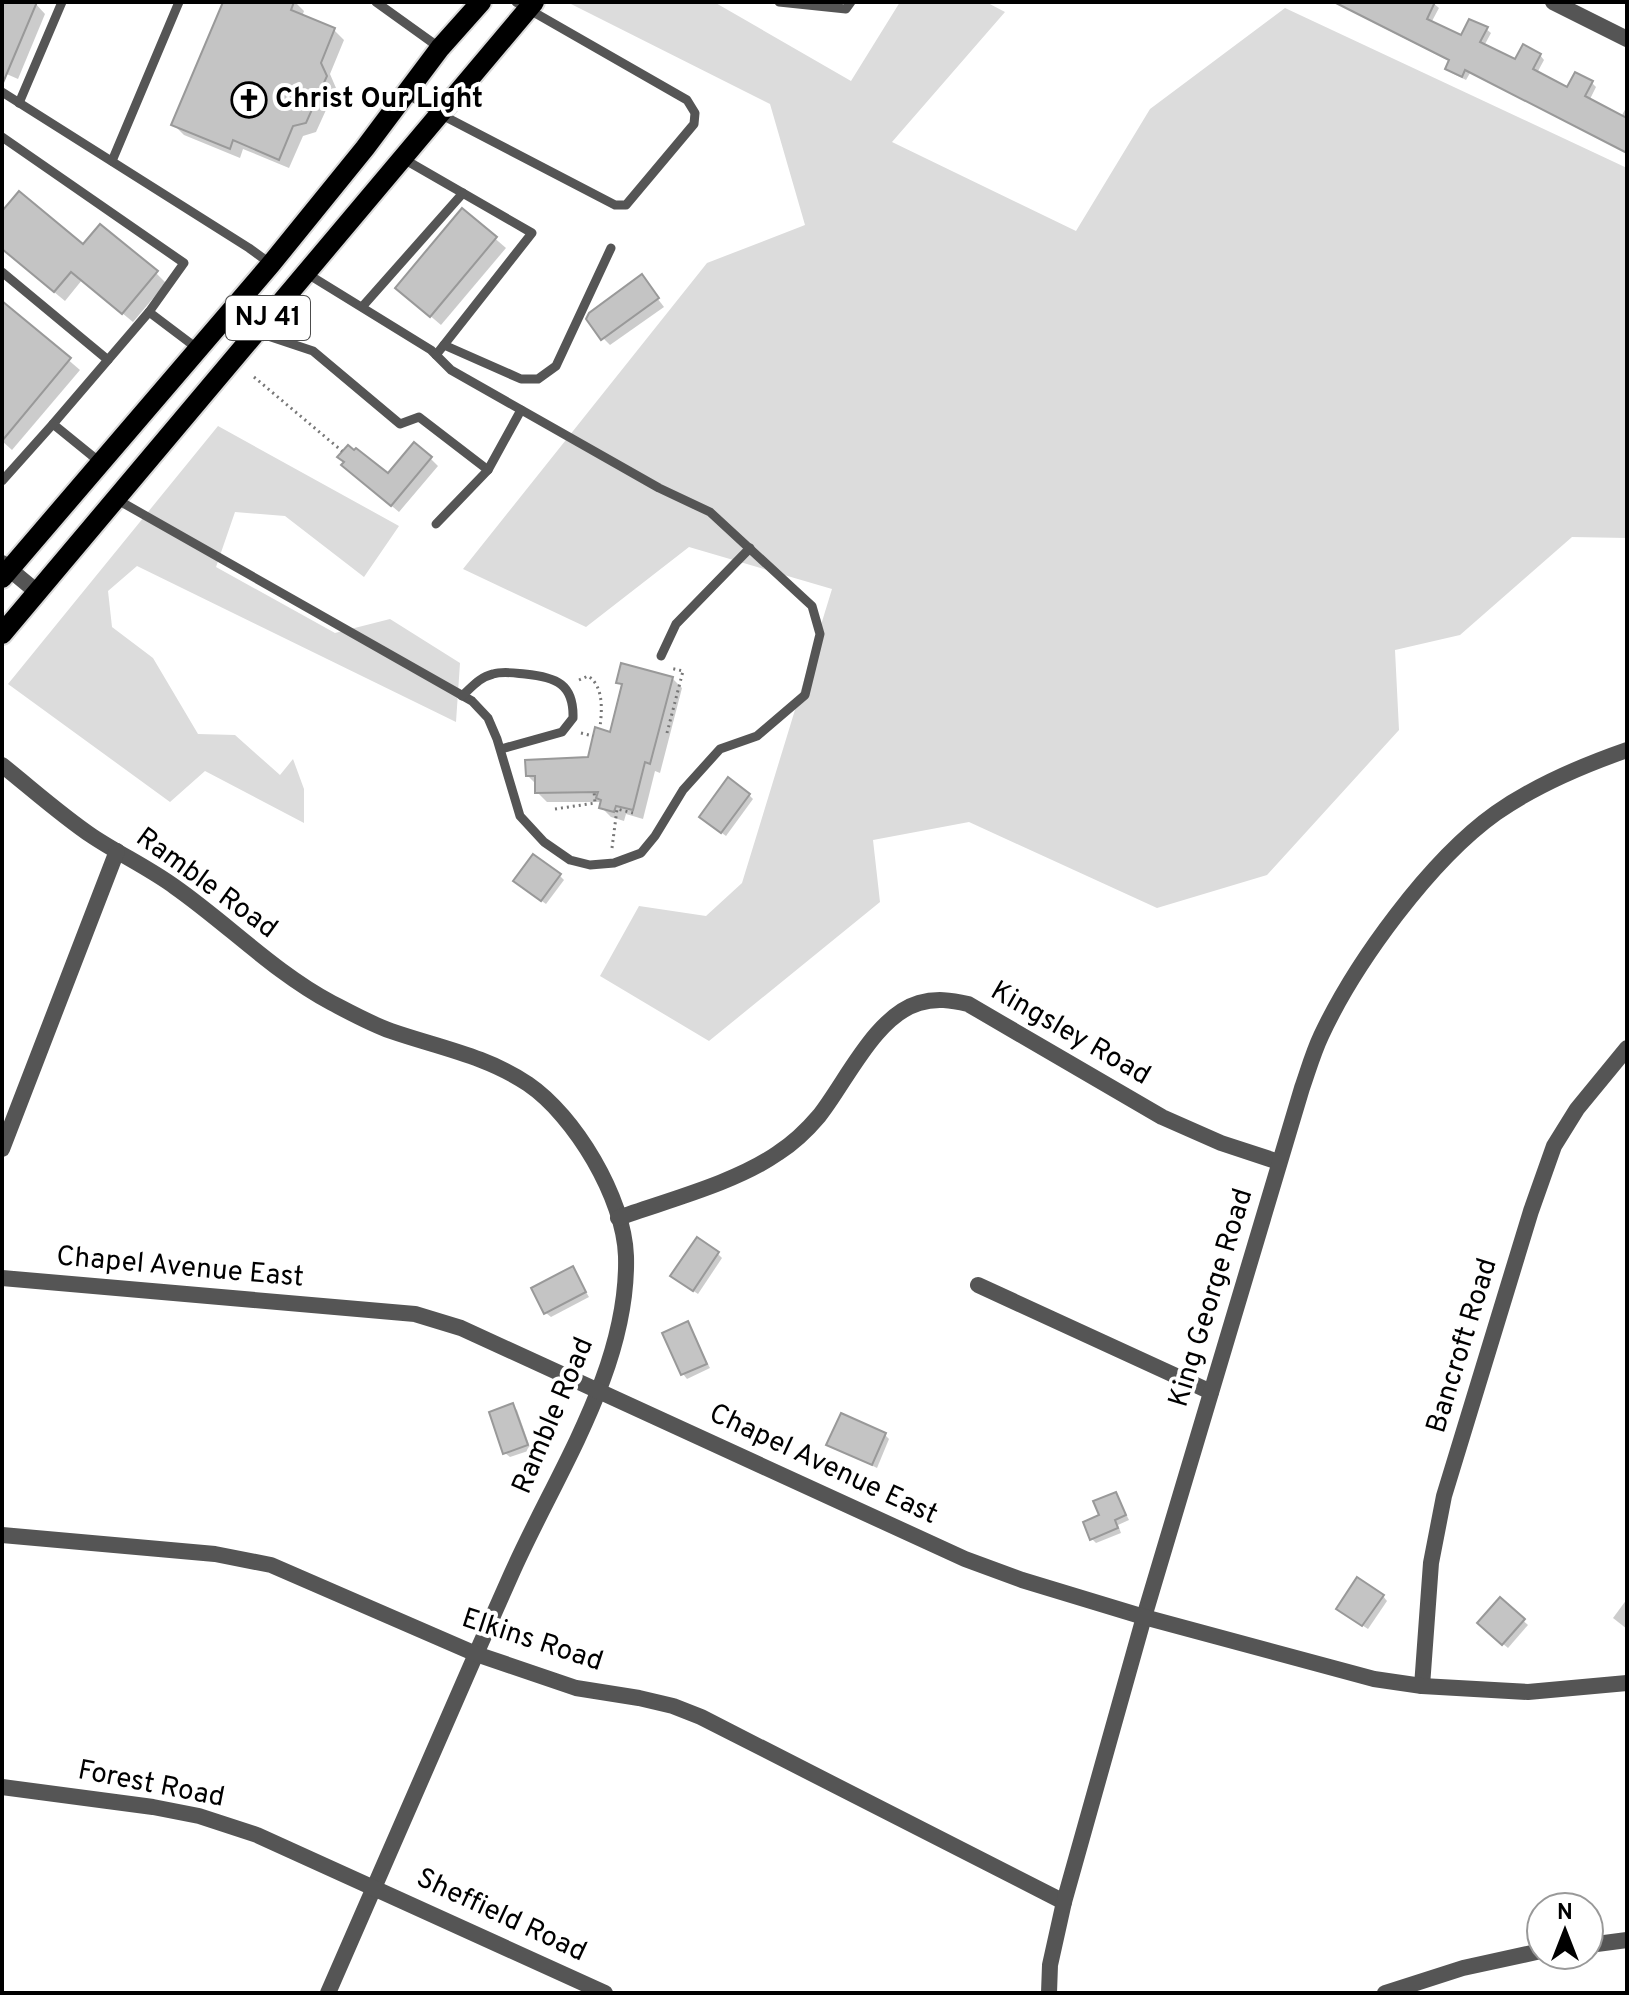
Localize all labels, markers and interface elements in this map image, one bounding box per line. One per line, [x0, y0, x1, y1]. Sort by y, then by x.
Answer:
church icon: Christ Our Light [230, 81, 268, 119]
place label: Christ Our Light [275, 82, 483, 118]
road number: NJ 41 [226, 296, 310, 340]
street label: Ramble Road [128, 820, 284, 948]
street label: Kingsley Road [984, 974, 1156, 1094]
street label: King George Road [1162, 1184, 1262, 1412]
street label: Chapel Avenue East [55, 1239, 305, 1297]
street label: Bancroft Road [1419, 1254, 1507, 1438]
street label: Ramble Road [505, 1332, 603, 1500]
street label: Chapel Avenue East [703, 1396, 943, 1534]
street label: Elkins Road [457, 1601, 607, 1681]
street label: Forest Road [75, 1753, 227, 1817]
street label: Sheffield Road [410, 1861, 592, 1971]
north arrow [1525, 1891, 1605, 1971]
text: N [1557, 1900, 1573, 1927]

